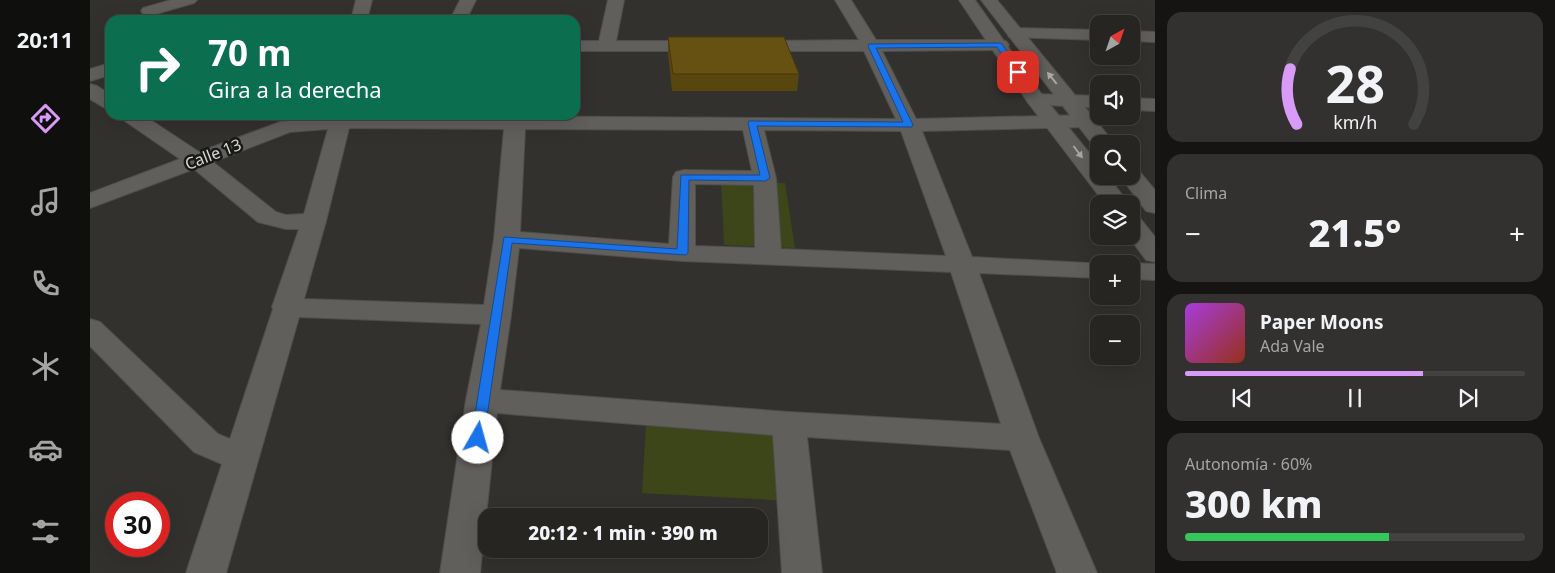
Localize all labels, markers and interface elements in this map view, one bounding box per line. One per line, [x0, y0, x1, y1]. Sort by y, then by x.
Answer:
north arrow [1090, 15, 1140, 65]
map controls [1090, 15, 1140, 365]
text: 20:11 [17, 24, 73, 54]
text: 70 m [208, 29, 291, 76]
icon: right [125, 35, 190, 100]
text: 28 [1325, 47, 1385, 118]
pin [997, 51, 1039, 93]
icon: arrive [1004, 58, 1032, 86]
one-way arrow [1047, 72, 1058, 85]
text: Gira a la derecha [208, 74, 382, 104]
button: sound [1090, 75, 1140, 125]
icon: directions [28, 101, 63, 136]
text: km/h [1333, 110, 1377, 134]
street label: Calle 13 [182, 133, 244, 175]
button: search [1090, 135, 1140, 185]
one-way arrow [1073, 145, 1083, 159]
text: Clima [1185, 182, 1227, 204]
icon: music [28, 184, 63, 219]
button: layers [1090, 195, 1140, 245]
text: 21.5° [1309, 206, 1401, 258]
text: − [1185, 214, 1201, 252]
text: + [1509, 214, 1525, 252]
button: + [1090, 255, 1140, 305]
icon: phone [28, 266, 63, 301]
text: Paper Moons [1260, 309, 1384, 335]
button: − [1090, 315, 1140, 365]
text: Ada Vale [1260, 335, 1325, 357]
icon: climate [28, 349, 63, 384]
icon: previous [1228, 384, 1256, 412]
icon: pause [1341, 384, 1369, 412]
icon: next [1454, 384, 1482, 412]
position arrow [451, 411, 503, 463]
icon: car [28, 432, 63, 467]
text: Autonomía · 60% [1185, 453, 1312, 475]
text: 300 km [1185, 477, 1323, 529]
speed limit sign: 30 [105, 492, 170, 557]
icon: filters [28, 514, 63, 549]
text: 20:12 · 1 min · 390 m [528, 520, 718, 546]

